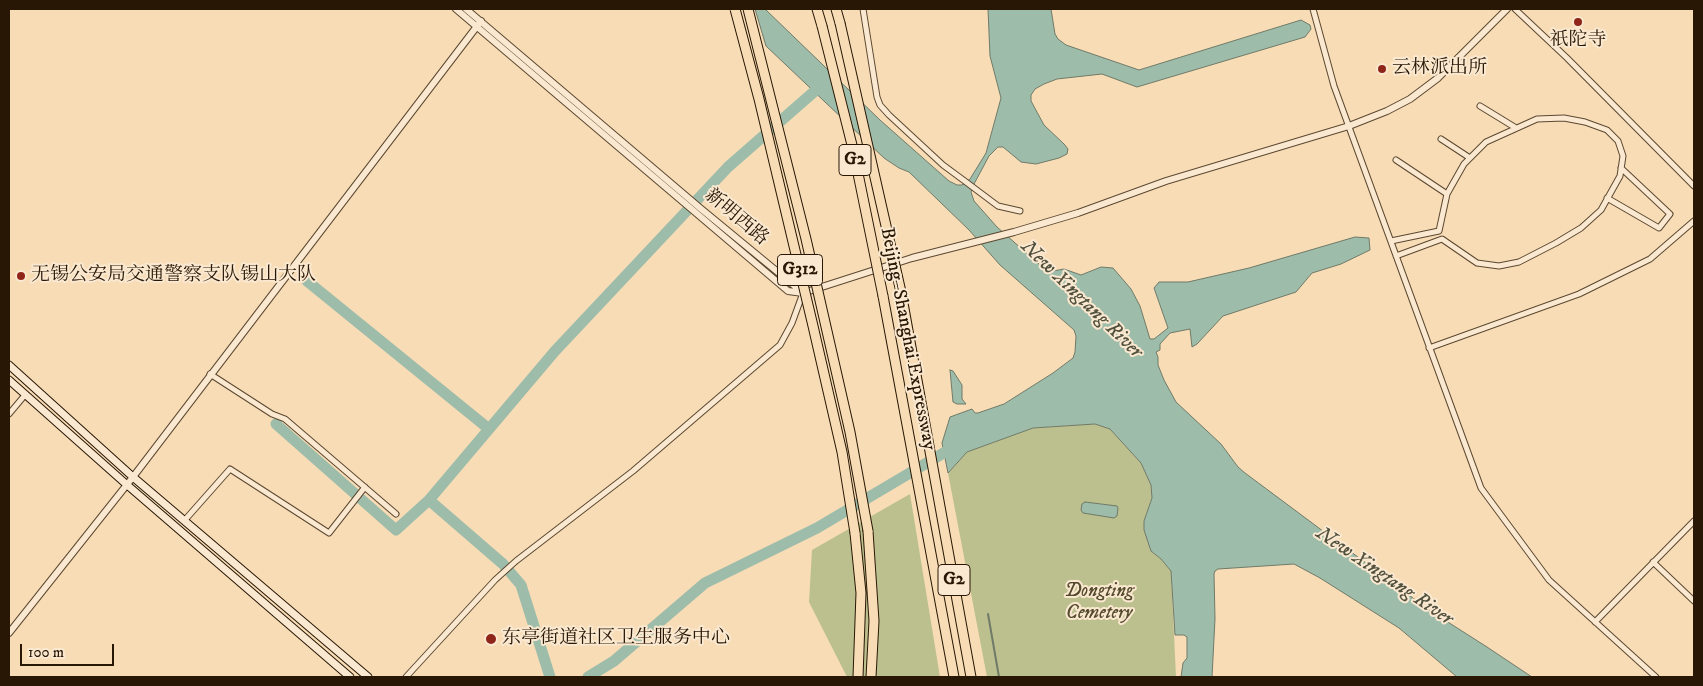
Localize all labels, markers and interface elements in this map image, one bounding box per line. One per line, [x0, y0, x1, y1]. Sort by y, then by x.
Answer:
marker: 祇陀寺 [1572, 16, 1584, 28]
place label: 祇陀寺 [1550, 30, 1606, 52]
place label: 云林派出所 [1392, 58, 1487, 80]
marker: 云林派出所 [1376, 63, 1388, 75]
road number: G2 [839, 144, 871, 176]
street label: 新明西路 [700, 185, 772, 251]
street label: Beijing–Shanghai Expressway [874, 226, 940, 452]
water label: New Xingtang River [1015, 236, 1147, 364]
road number: G312 [778, 254, 822, 286]
place label: 无锡公安局交通警察支队锡山大队 [31, 265, 316, 287]
marker: 无锡公安局交通警察支队锡山大队 [15, 270, 27, 282]
water label: New Xingtang River [1311, 522, 1457, 632]
road number: G2 [938, 564, 970, 596]
park label: Dongting Cemetery [1064, 581, 1134, 625]
place label: 东亭街道社区卫生服务中心 [502, 628, 730, 650]
marker: 东亭街道社区卫生服务中心 [484, 632, 498, 646]
scale bar [22, 634, 116, 666]
text: 100 m [28, 643, 64, 662]

